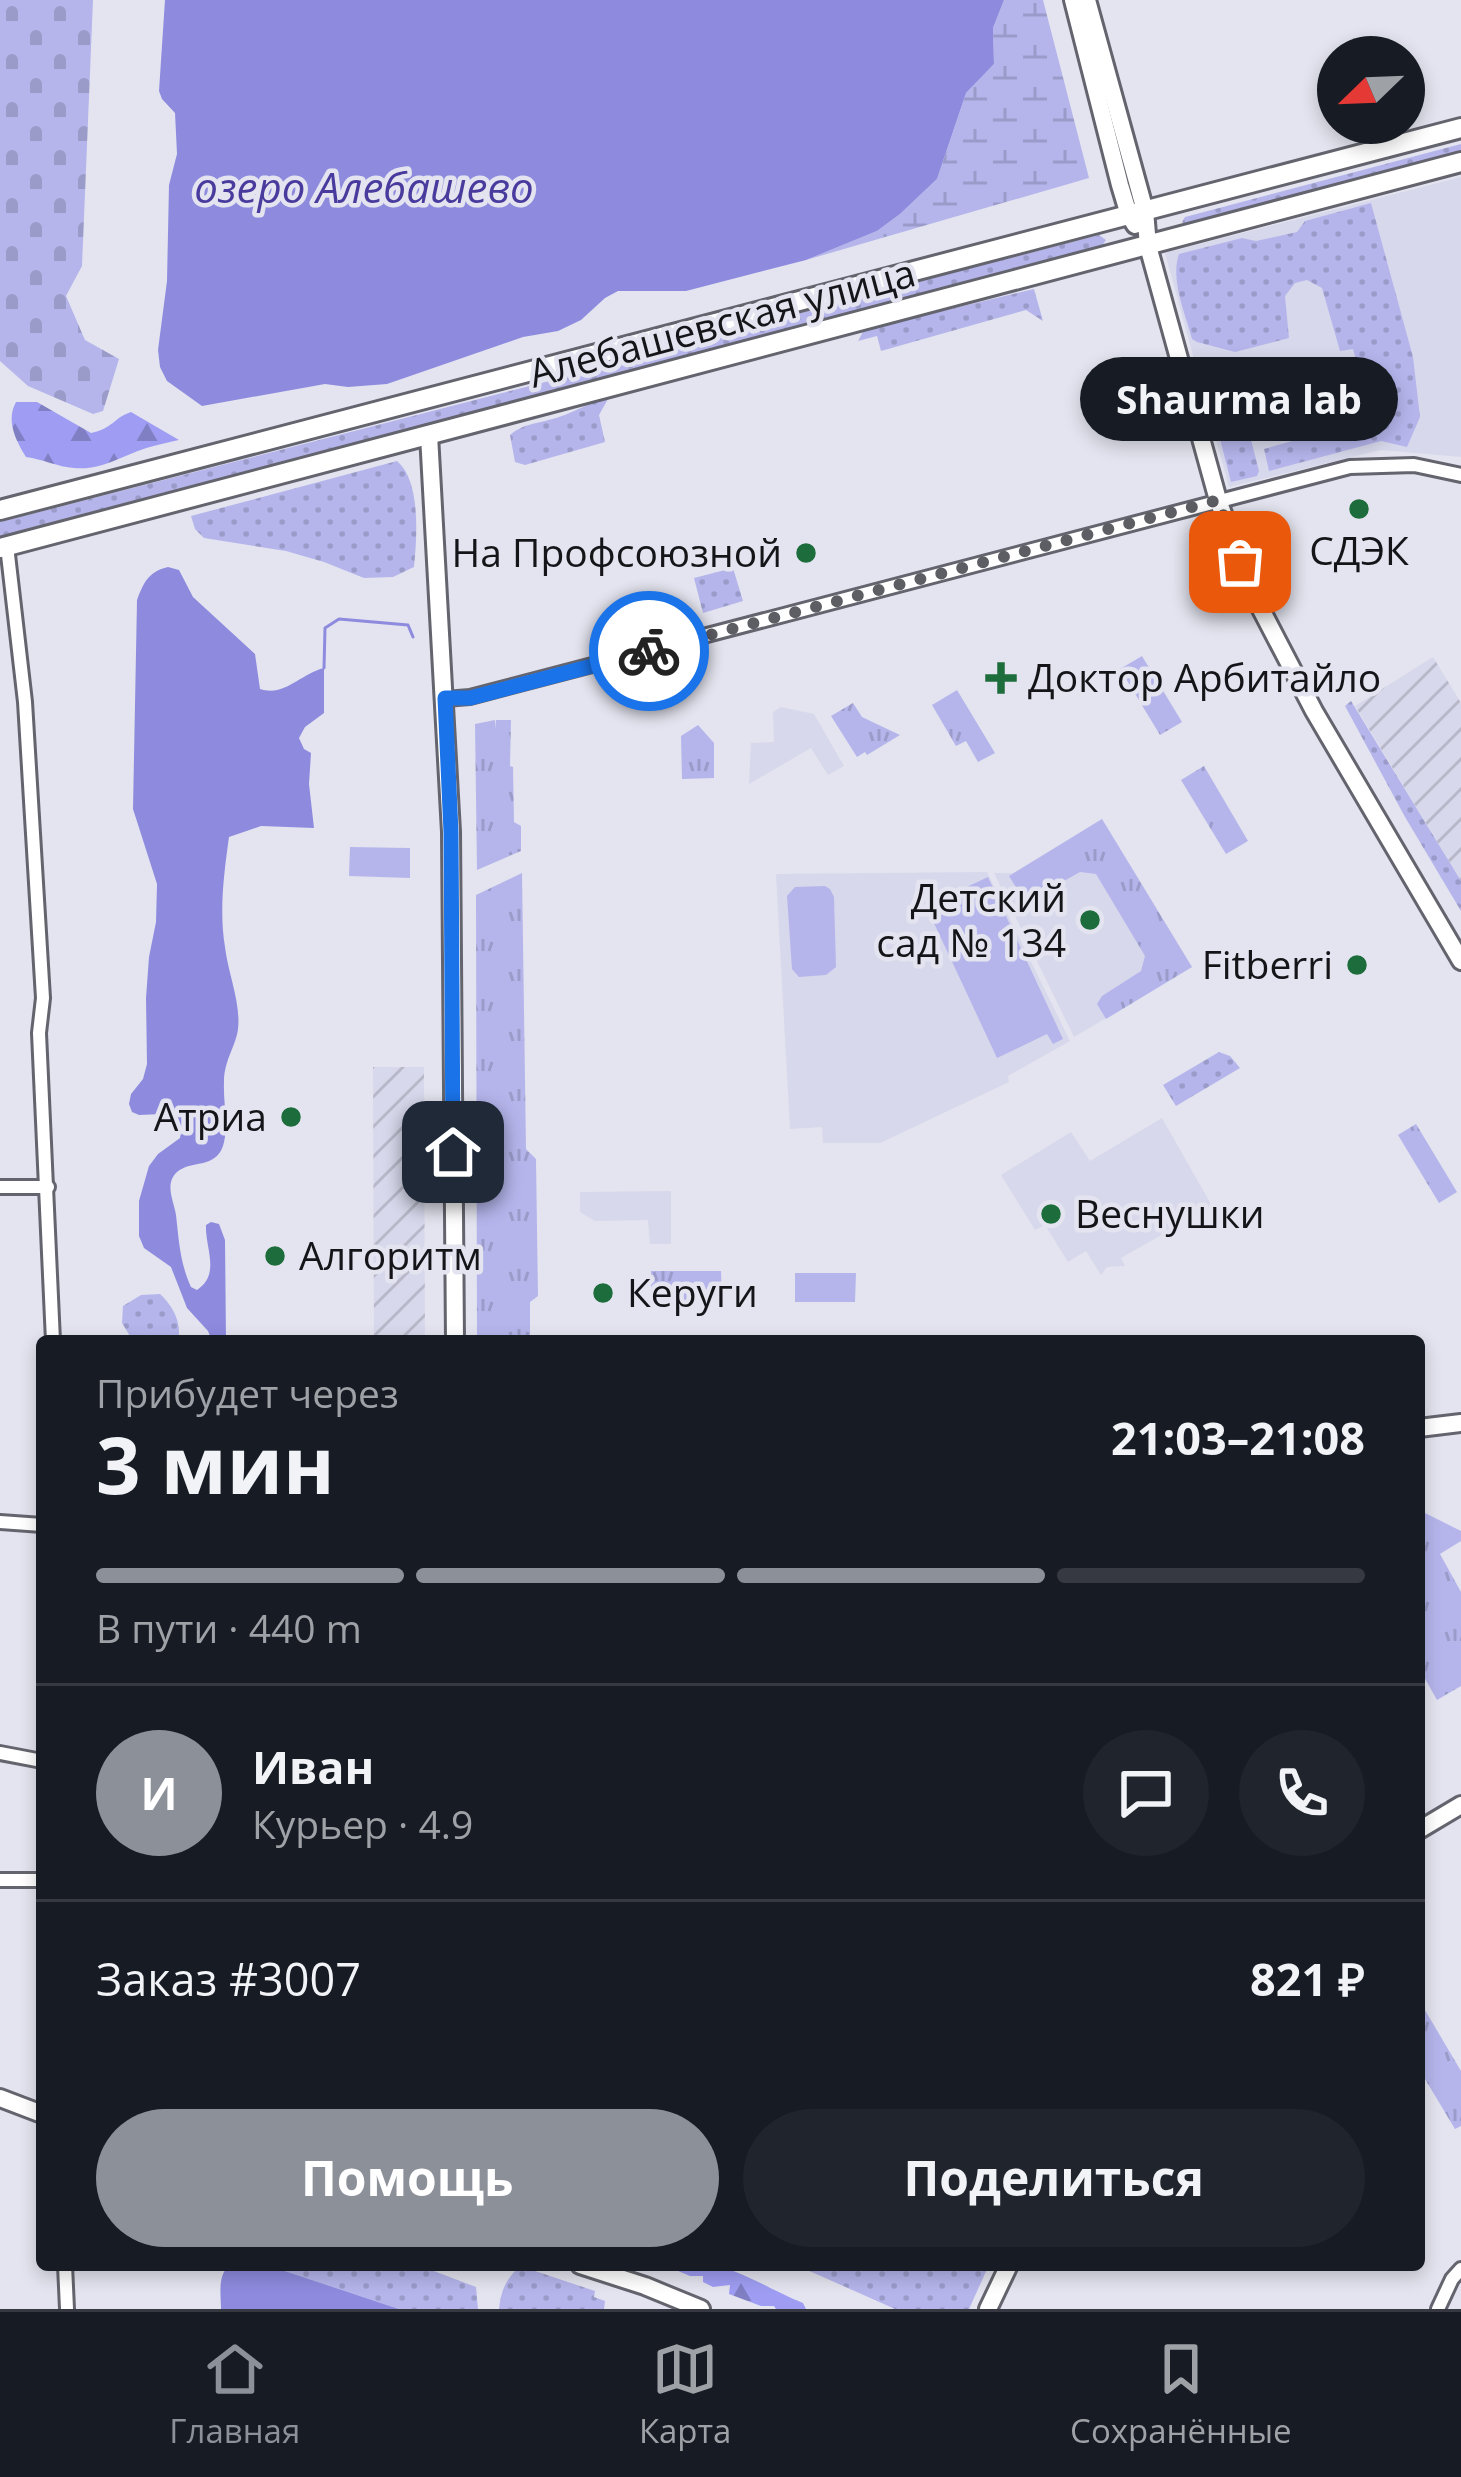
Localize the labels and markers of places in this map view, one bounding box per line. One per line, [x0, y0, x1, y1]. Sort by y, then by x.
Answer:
callout: Shaurma lab [1081, 358, 1399, 442]
marker: СДЭК [1346, 496, 1372, 522]
pin [1189, 511, 1291, 613]
place label: СДЭК [1309, 523, 1409, 576]
place label: На Профсоюзной [452, 525, 782, 578]
marker: На Профсоюзной [793, 540, 819, 566]
place label: Доктор Арбитайло [1028, 650, 1381, 703]
marker: Доктор Арбитайло [985, 662, 1017, 694]
place label: Детский сад № 134 [876, 870, 1066, 968]
marker: Детский сад № 134 [1077, 907, 1103, 933]
place label: Fitberri [1202, 937, 1333, 990]
marker: Fitberri [1344, 952, 1370, 978]
place label: Атриа [154, 1089, 267, 1142]
pin [402, 1101, 504, 1203]
marker: Атриа [278, 1104, 304, 1130]
place label: Веснушки [1075, 1186, 1265, 1239]
marker: Веснушки [1038, 1201, 1064, 1227]
place label: Алгоритм [299, 1228, 482, 1281]
marker: Алгоритм [262, 1243, 288, 1269]
place label: Керуги [627, 1265, 758, 1318]
marker: Керуги [590, 1280, 616, 1306]

